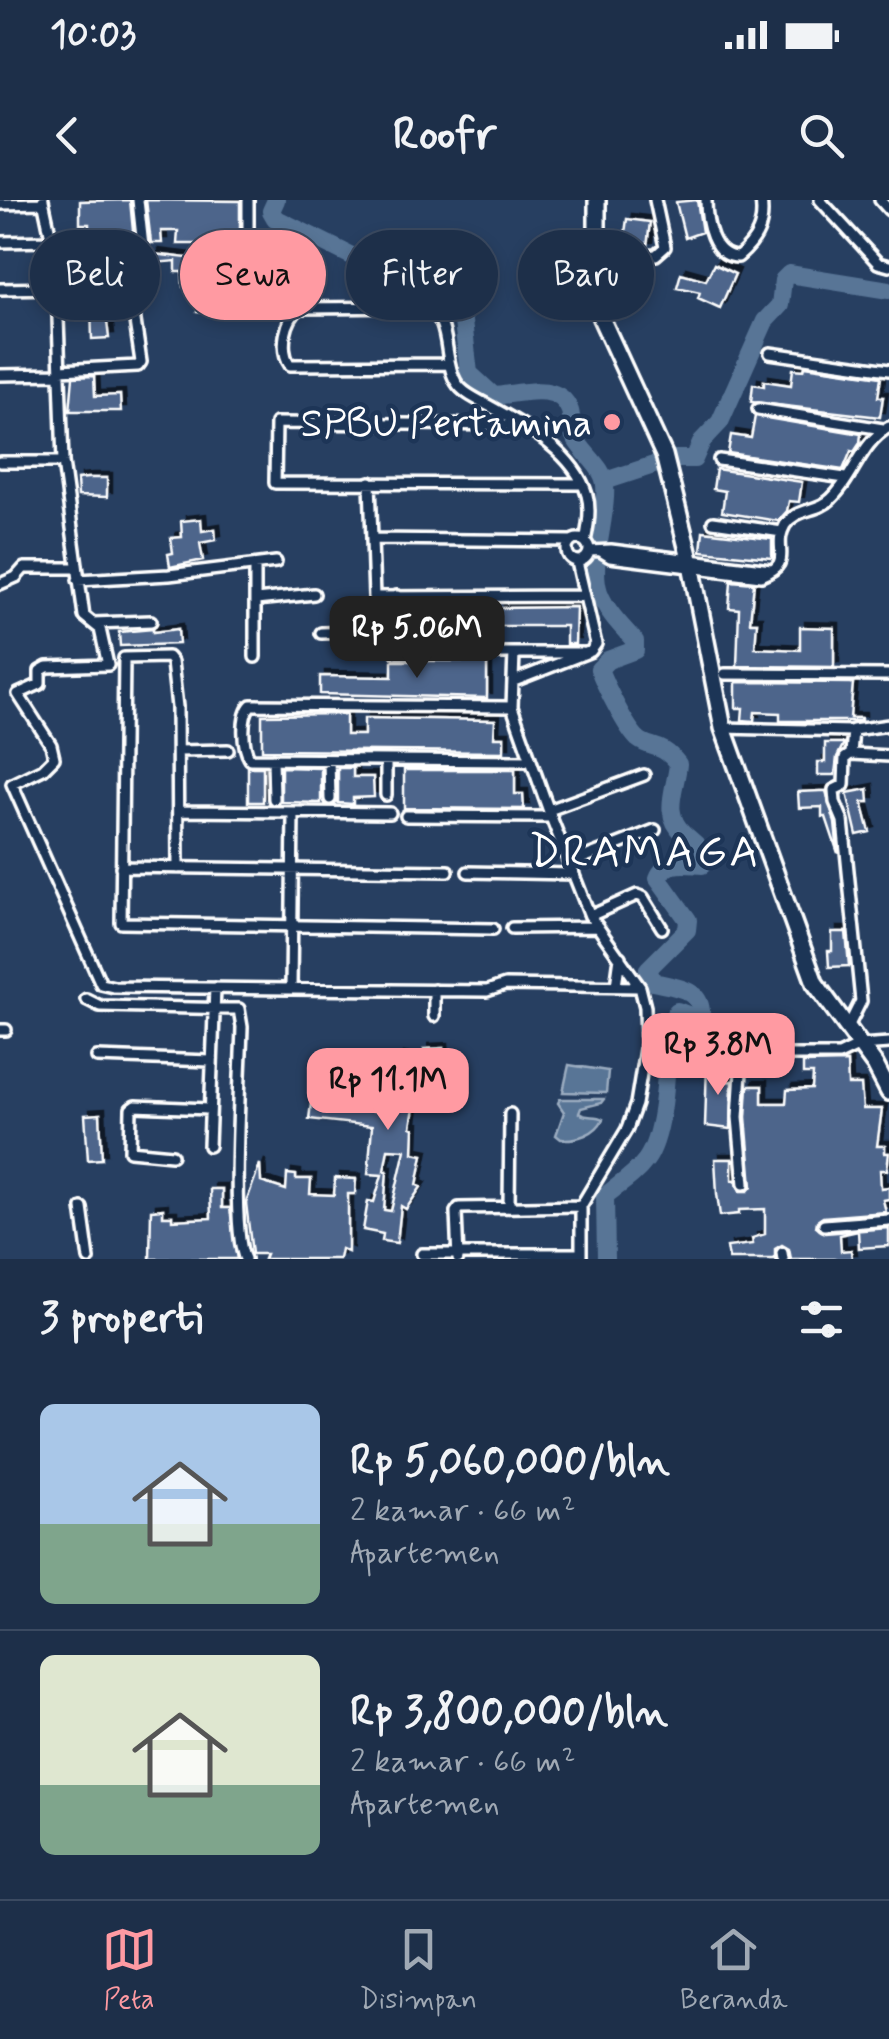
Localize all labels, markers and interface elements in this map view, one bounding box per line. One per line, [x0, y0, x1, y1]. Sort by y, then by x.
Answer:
text: 10:03 [50, 11, 136, 60]
text: Roofr [393, 106, 496, 165]
icon: back [40, 108, 95, 163]
icon: search [794, 108, 849, 163]
chip: Beli [30, 230, 160, 320]
chip: Sewa [180, 230, 326, 320]
chip: Filter [346, 230, 498, 320]
chip: Baru [518, 230, 654, 320]
place label: SPBU Pertamina [300, 399, 592, 451]
marker: SPBU Pertamina [601, 411, 623, 433]
pin: Rp 5.06M [314, 596, 520, 681]
text: Rp 5.06M [352, 607, 482, 649]
district label: DRAMAGA [529, 824, 761, 883]
pin: Rp 3.8M [626, 1013, 810, 1098]
text: Rp 3.8M [664, 1024, 772, 1066]
pin: Rp 11.1M [285, 1048, 491, 1133]
text: Rp 11.1M [329, 1059, 447, 1101]
text: 3 properti [40, 1292, 203, 1347]
icon: filters [794, 1292, 849, 1347]
text: Rp 5,060,000/bln [350, 1435, 670, 1490]
icon: home [120, 1444, 240, 1564]
text: 2 kamar · 66 m² [350, 1490, 575, 1532]
text: Apartemen [350, 1532, 500, 1574]
text: Rp 3,800,000/bln [350, 1686, 668, 1741]
icon: home [120, 1695, 240, 1815]
text: 2 kamar · 66 m² [350, 1741, 575, 1783]
text: Apartemen [350, 1783, 500, 1825]
tab: Peta [102, 1922, 157, 2019]
tab: Disimpan [360, 1922, 477, 2019]
tab: Beranda [680, 1922, 787, 2019]

